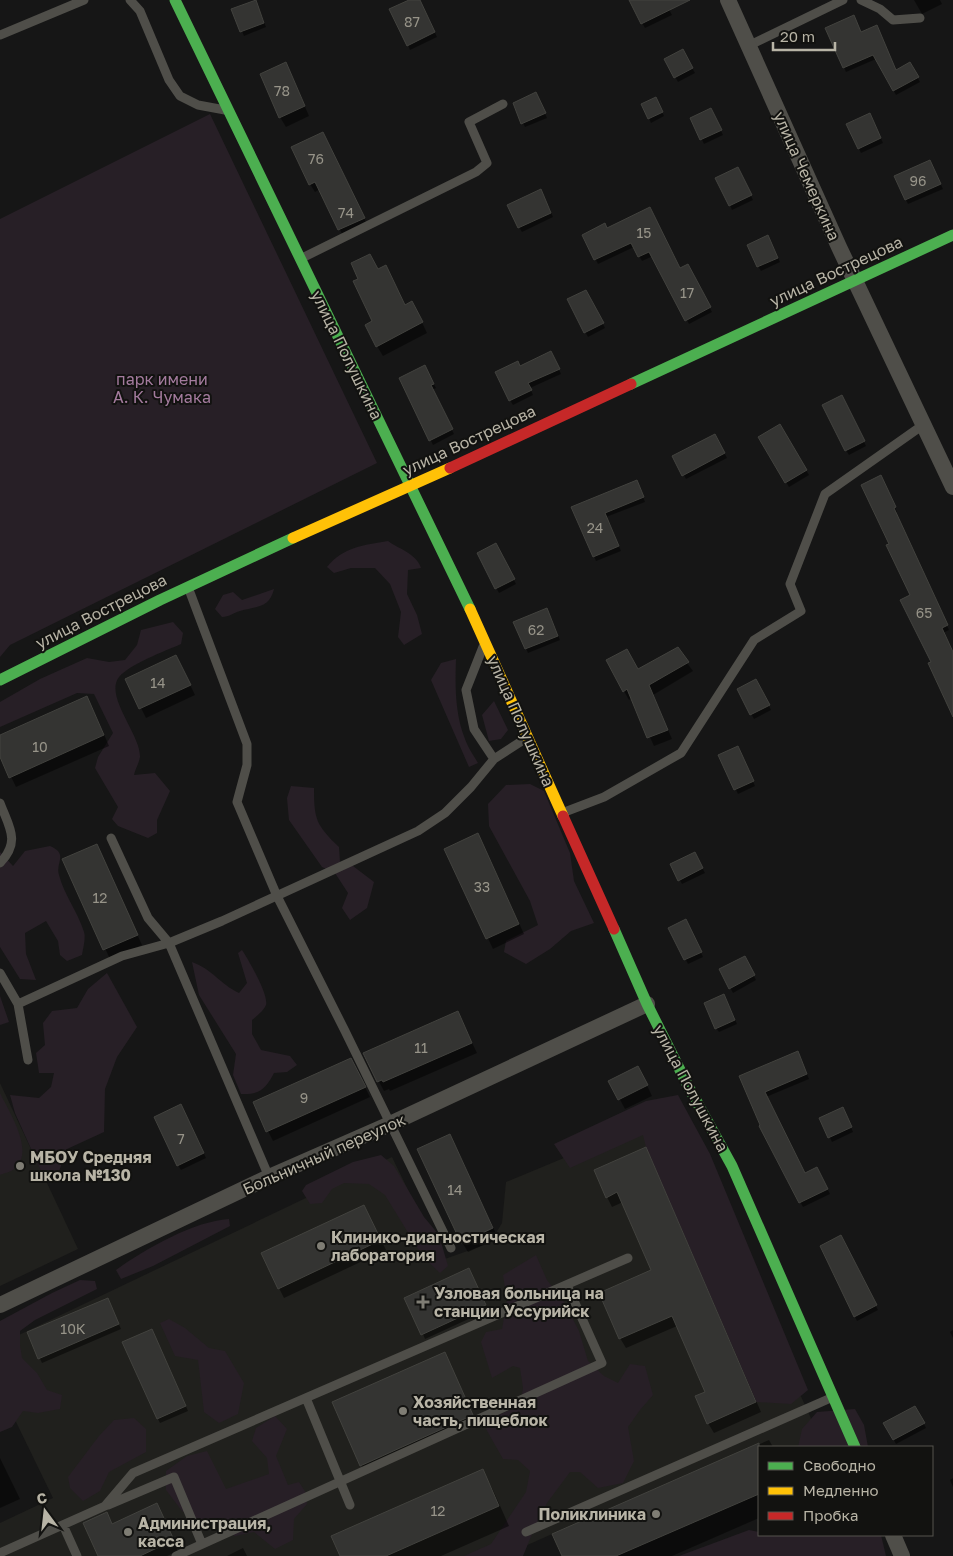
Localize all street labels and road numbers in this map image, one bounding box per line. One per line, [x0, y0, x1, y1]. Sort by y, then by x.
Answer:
street label: улица Чемеркина [770, 108, 844, 244]
street label: улица Вострецова [766, 231, 906, 311]
street label: улица Полушкина [307, 287, 387, 423]
street label: улица Вострецова [399, 400, 539, 480]
street label: улица Вострецова [32, 569, 170, 653]
street label: улица Полушкина [483, 652, 559, 790]
street label: улица Полушкина [649, 1021, 733, 1155]
street label: Больничный переулок [240, 1109, 408, 1199]

